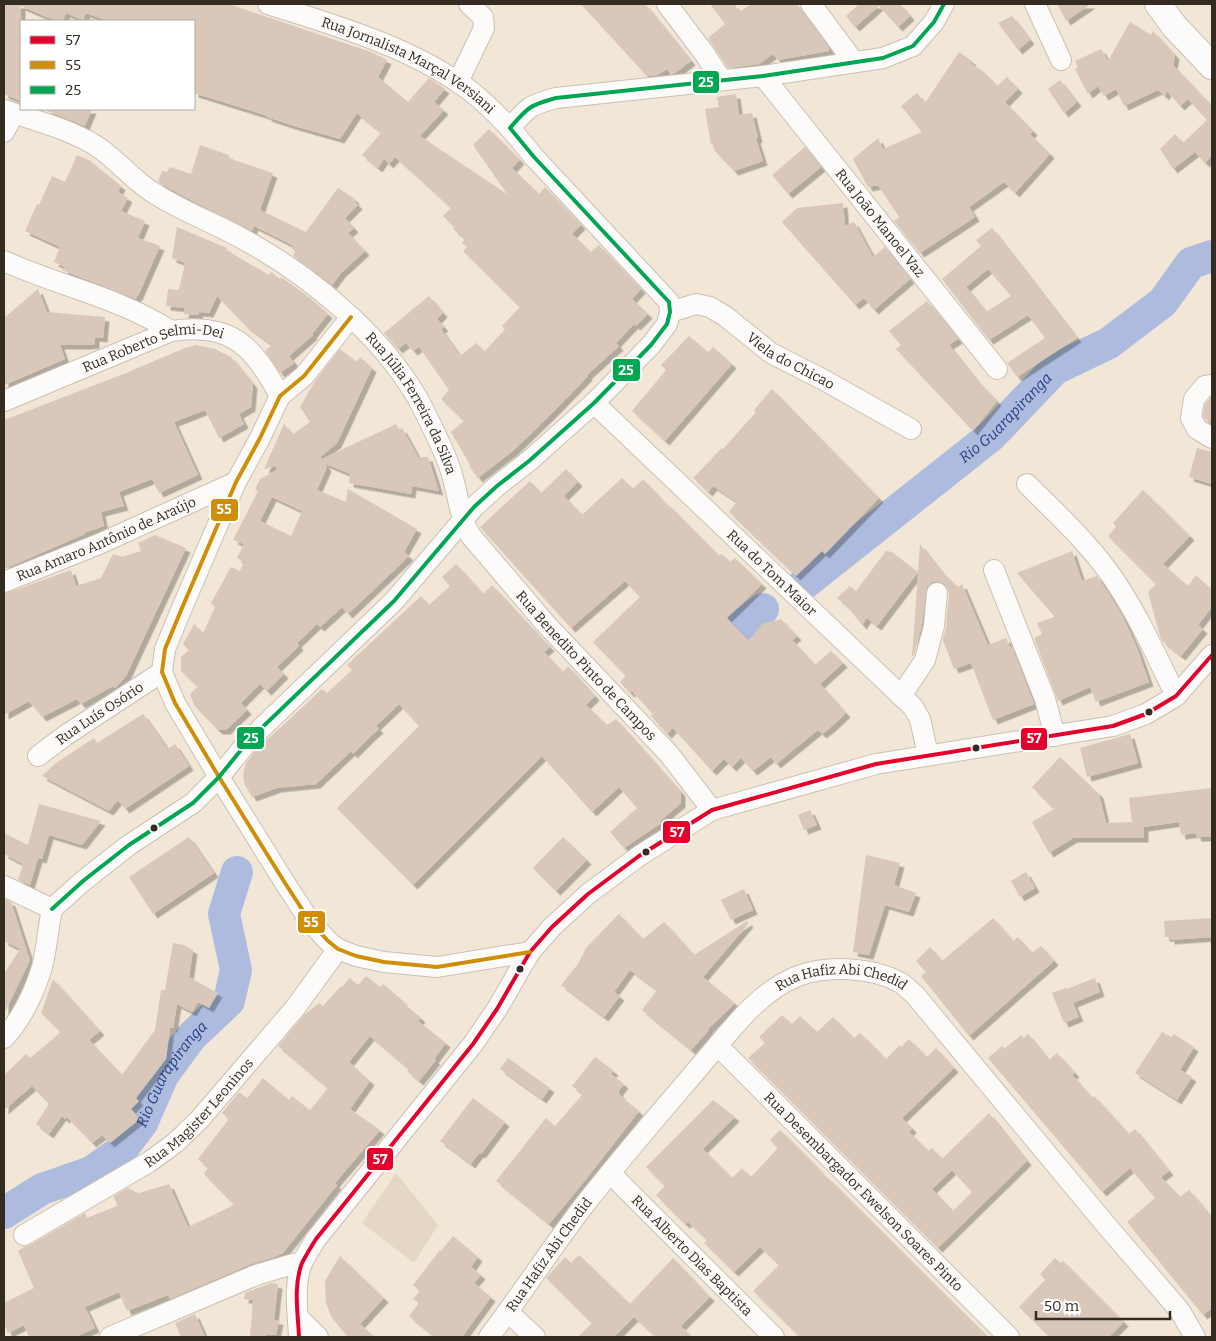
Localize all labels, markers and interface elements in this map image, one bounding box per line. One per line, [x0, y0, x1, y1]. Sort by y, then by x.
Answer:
street label: Rua Jornalista Marçal Versiani [319, 13, 499, 117]
legend [20, 20, 195, 110]
text: 57 [65, 31, 81, 49]
text: 55 [65, 56, 81, 74]
line badge: 25 [692, 70, 720, 94]
text: 25 [698, 74, 714, 91]
text: 25 [65, 81, 81, 99]
street label: Rua João Manoel Vaz [832, 165, 929, 281]
street label: Rua Roberto Selmi-Dei [80, 320, 226, 376]
street label: Rua Júlia Ferreira da Silva [362, 328, 460, 477]
street label: Viela do Chicao [744, 329, 838, 393]
line badge: 25 [612, 358, 641, 382]
text: 25 [618, 362, 634, 379]
water label: Rio Guarapiranga [956, 369, 1056, 467]
street label: Rua Amaro Antônio de Araújo [14, 493, 199, 585]
line badge: 55 [210, 498, 239, 522]
text: 55 [216, 501, 232, 518]
street label: Rua do Tom Maior [724, 526, 820, 619]
street label: Rua Benedito Pinto de Campos [513, 587, 660, 744]
street label: Rua Luís Osório [52, 678, 147, 748]
unlabelled marker [1144, 707, 1154, 717]
line badge: 25 [236, 726, 265, 750]
line badge: 57 [1020, 727, 1048, 751]
text: 25 [243, 730, 259, 747]
text: 57 [1027, 730, 1042, 747]
unlabelled marker [971, 743, 981, 753]
line badge: 57 [662, 820, 691, 844]
unlabelled marker [149, 823, 159, 833]
text: 57 [670, 824, 685, 841]
unlabelled marker [641, 847, 651, 857]
line badge: 55 [297, 910, 326, 934]
text: 55 [303, 914, 319, 931]
text: Rua Hafiz Abi Chedid [772, 961, 911, 994]
unlabelled marker [515, 964, 525, 974]
street label: Rua Hafiz Abi Chedid [773, 983, 909, 999]
water label: Rio Guarapiranga [132, 1017, 211, 1130]
street label: Rua Magister Leoninos [141, 1055, 257, 1171]
street label: Rua Desembargador Ewelson Soares Pinto [761, 1089, 967, 1295]
line badge: 57 [366, 1147, 394, 1171]
text: 57 [373, 1151, 388, 1168]
street label: Rua Alberto Dias Baptista [628, 1191, 757, 1320]
street label: Rua Hafiz Abi Chedid [502, 1194, 596, 1315]
scale bar [1036, 1288, 1170, 1320]
text: 50 m [1044, 1297, 1080, 1315]

